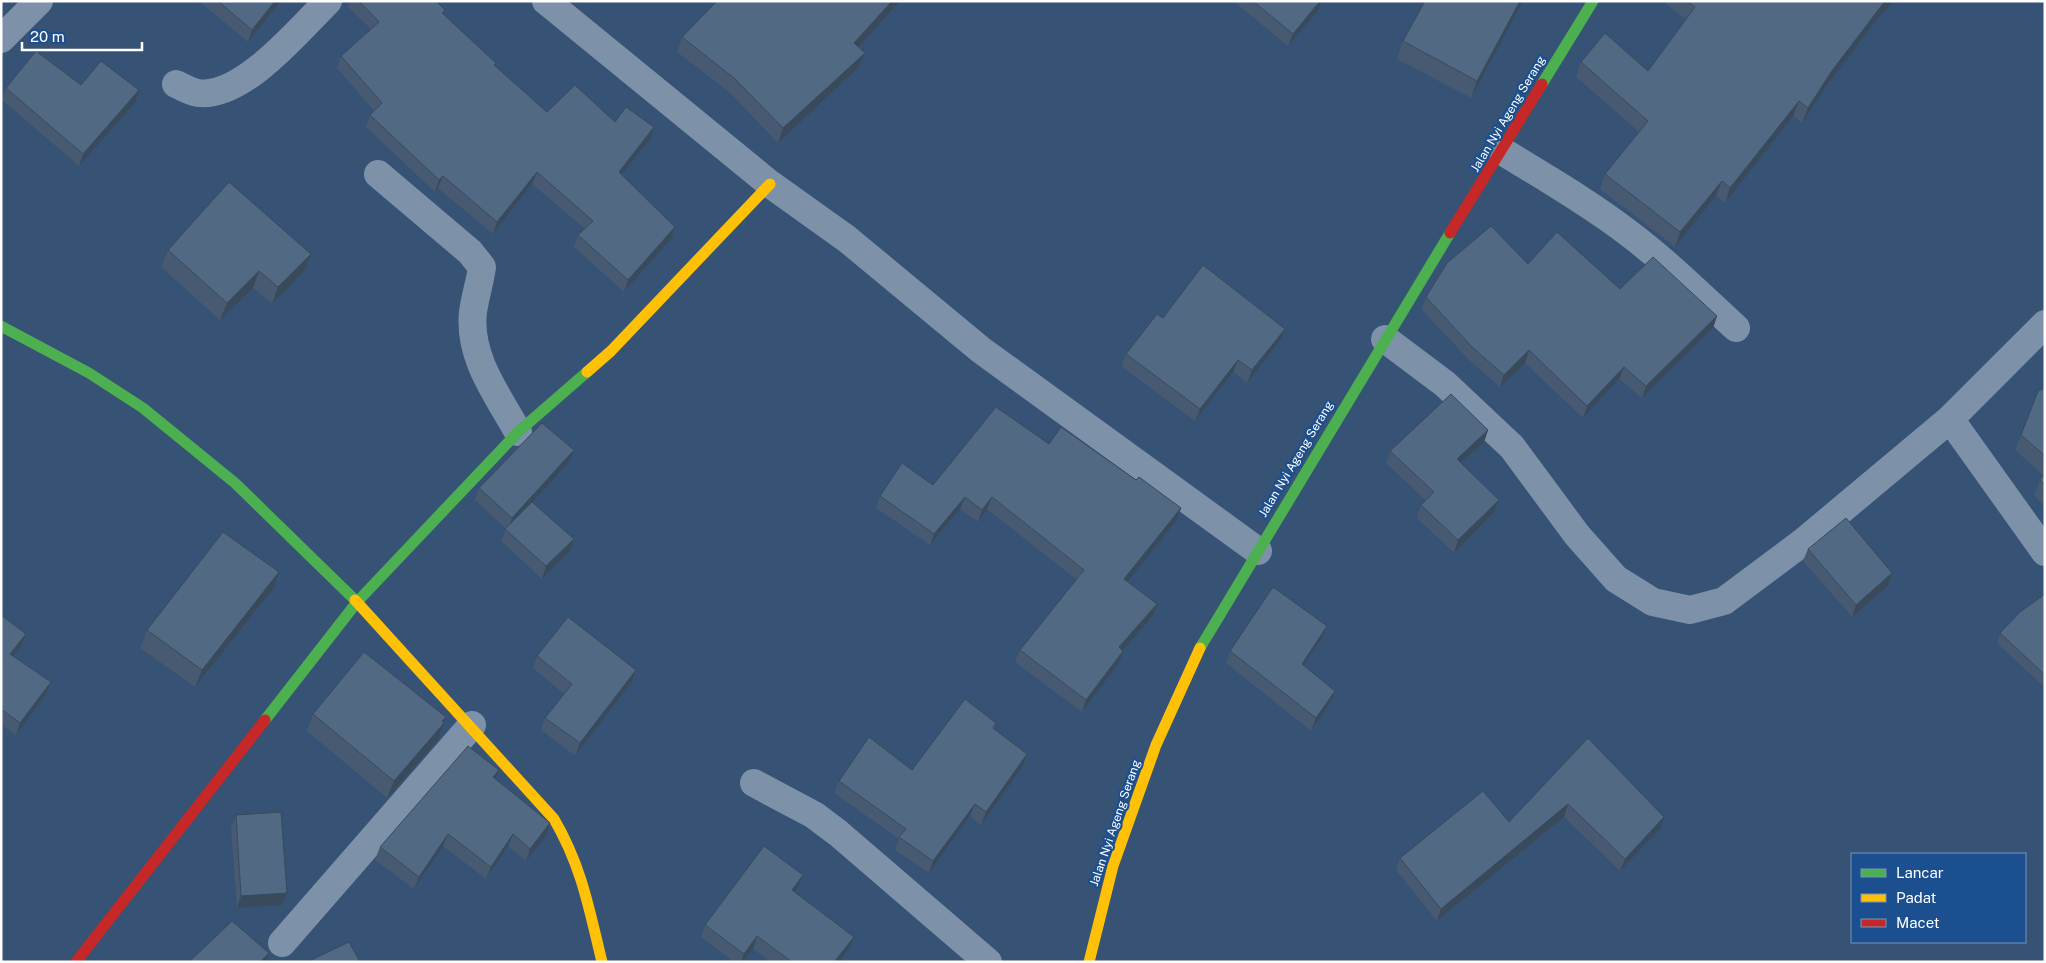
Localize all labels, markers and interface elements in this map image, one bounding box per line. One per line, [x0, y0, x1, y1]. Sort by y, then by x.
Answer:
scale bar [22, 20, 142, 52]
text: 20 m [30, 28, 65, 45]
street label: Jalan Nyi Ageng Serang [1468, 54, 1548, 174]
street label: Jalan Nyi Ageng Serang [1256, 399, 1336, 519]
street label: Jalan Nyi Ageng Serang [1087, 758, 1143, 888]
legend [1851, 853, 2026, 943]
text: Lancar [1896, 864, 1944, 881]
text: Padat [1896, 889, 1937, 906]
text: Macet [1896, 914, 1940, 931]

